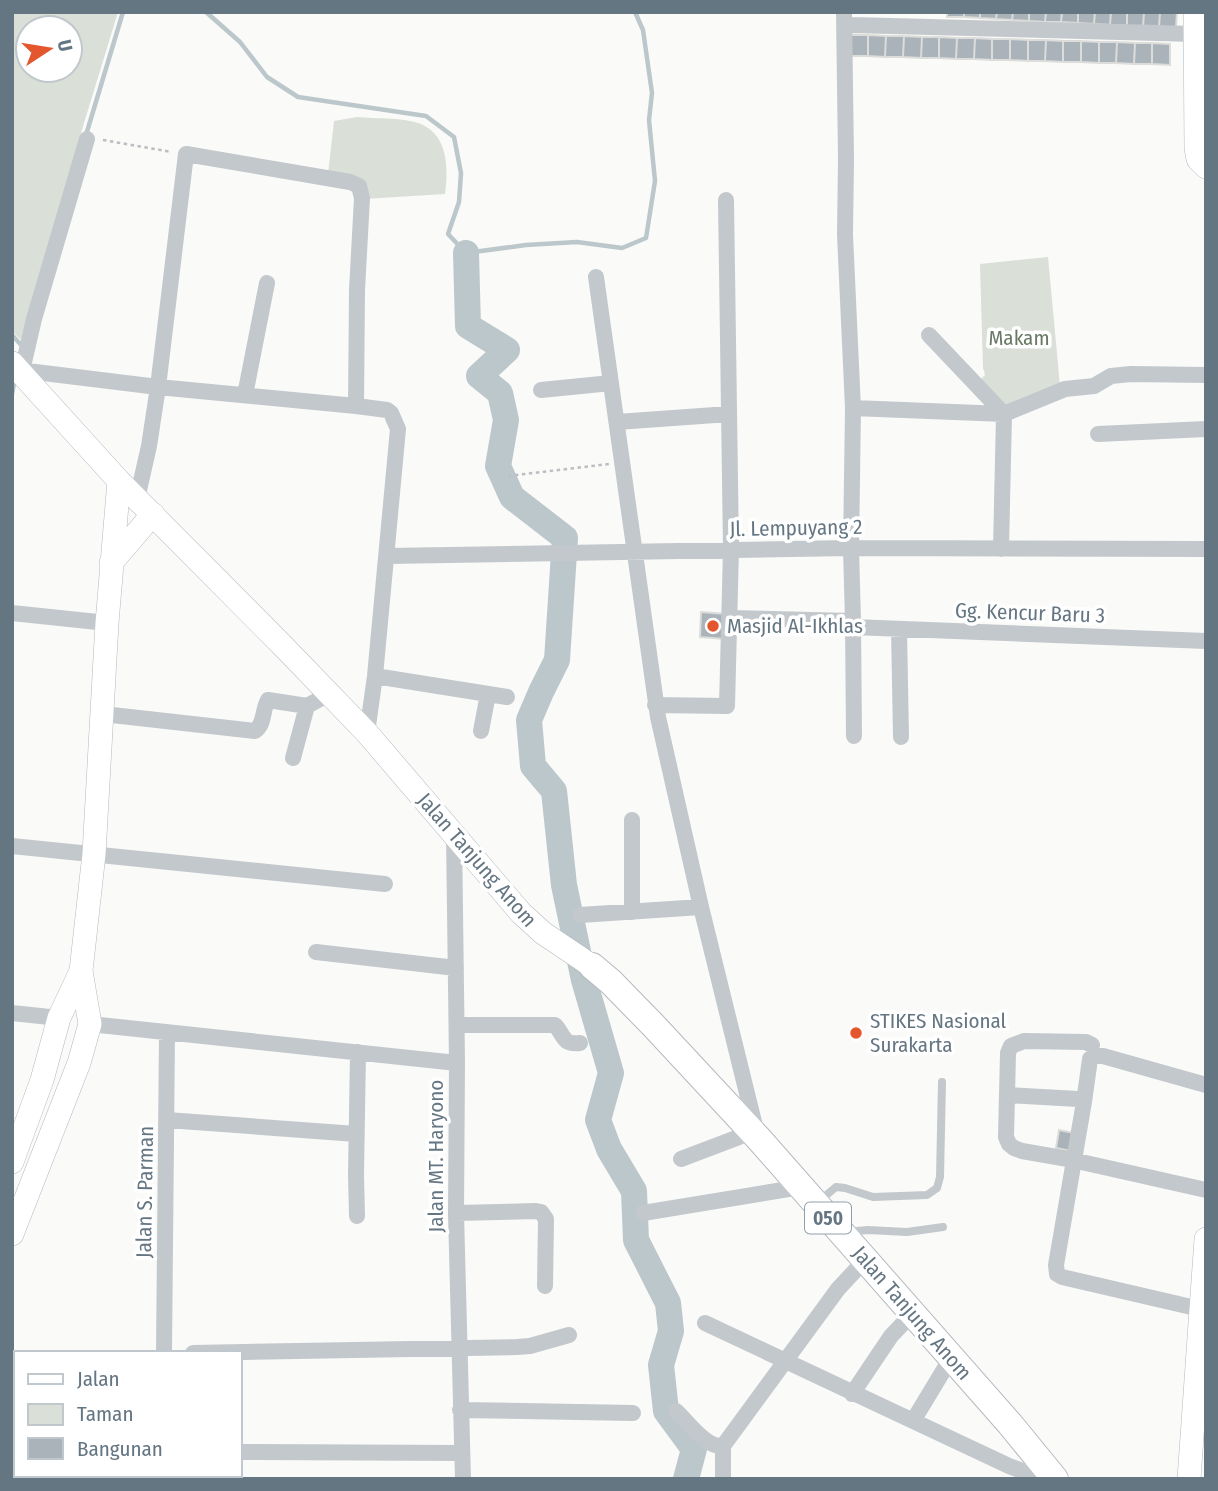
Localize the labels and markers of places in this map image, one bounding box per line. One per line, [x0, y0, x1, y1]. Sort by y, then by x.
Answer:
place label: Masjid Al-Ikhlas [727, 613, 863, 639]
marker: Masjid Al-Ikhlas [705, 618, 721, 634]
place label: STIKES Nasional Surakarta [870, 1008, 1007, 1058]
marker: STIKES Nasional Surakarta [848, 1025, 864, 1041]

